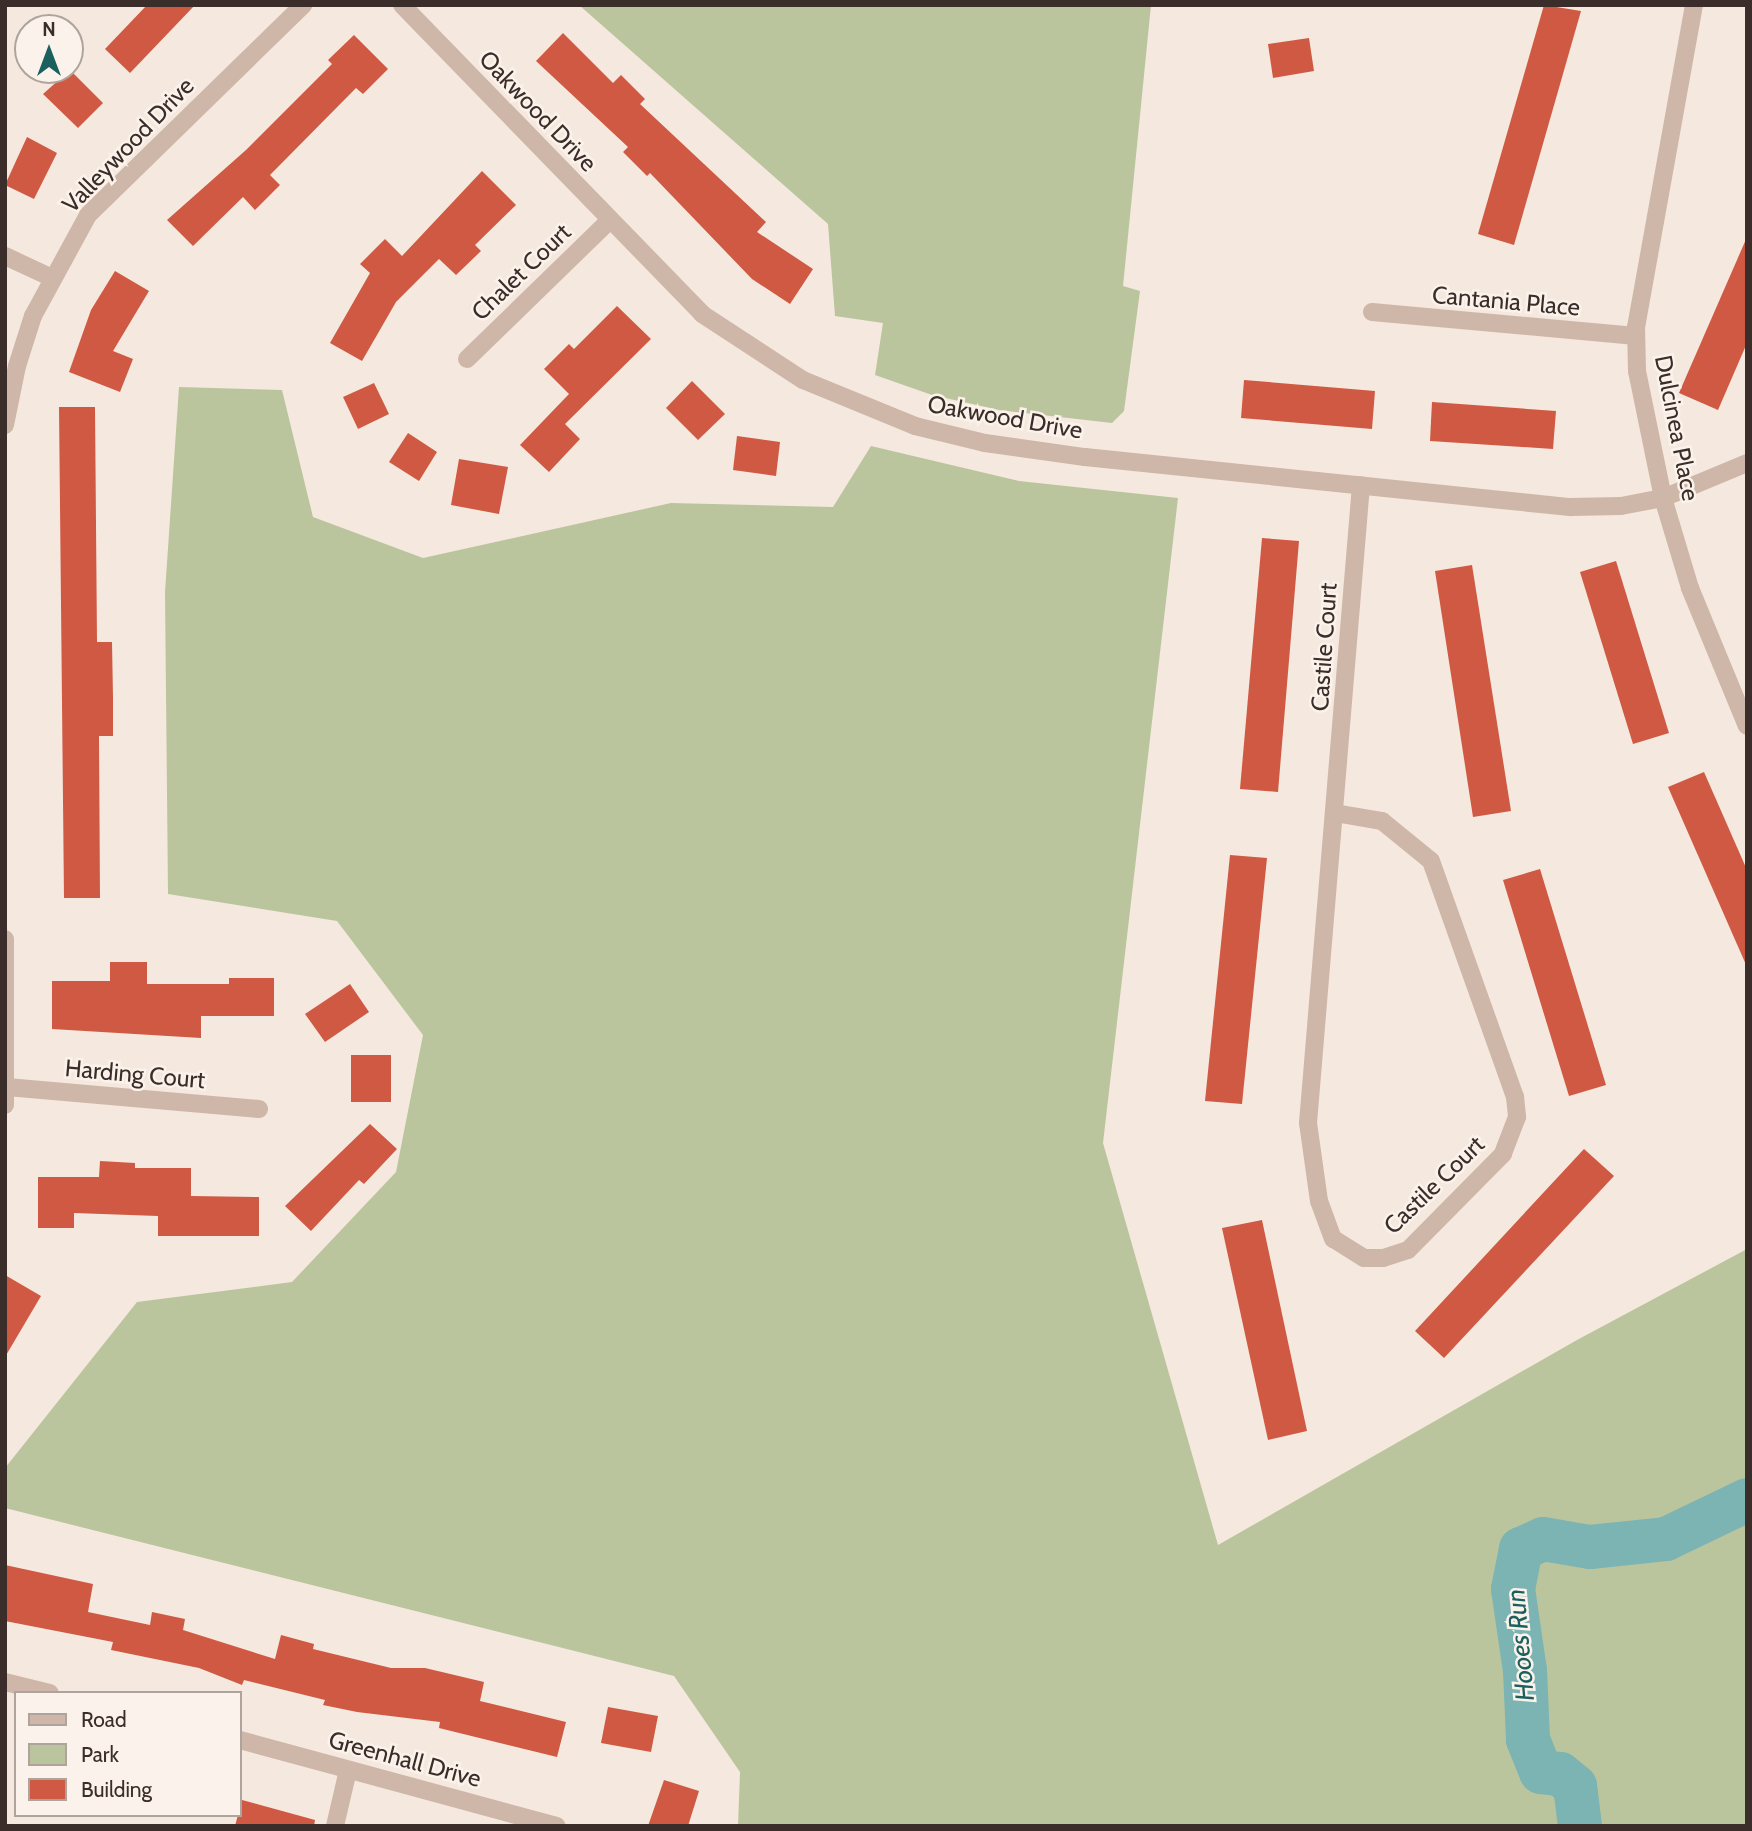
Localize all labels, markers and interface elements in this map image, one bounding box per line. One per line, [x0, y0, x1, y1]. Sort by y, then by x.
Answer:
north arrow [14, 14, 84, 84]
text: N [42, 18, 56, 41]
street label: Oakwood Drive [473, 45, 603, 177]
street label: Valleywood Drive [56, 71, 200, 219]
street label: Chalet Court [465, 218, 577, 326]
street label: Cantania Place [1431, 280, 1581, 322]
street label: Dulcinea Place [1649, 353, 1705, 503]
street label: Oakwood Drive [925, 389, 1085, 445]
street label: Castile Court [1305, 582, 1343, 712]
street label: Harding Court [64, 1054, 206, 1094]
street label: Castile Court [1378, 1130, 1490, 1240]
water label: Hooes Run [1501, 1588, 1541, 1702]
legend [14, 1691, 242, 1817]
text: Road [81, 1707, 127, 1732]
street label: Greenhall Drive [326, 1725, 484, 1793]
text: Park [81, 1742, 119, 1767]
text: Building [81, 1777, 152, 1802]

